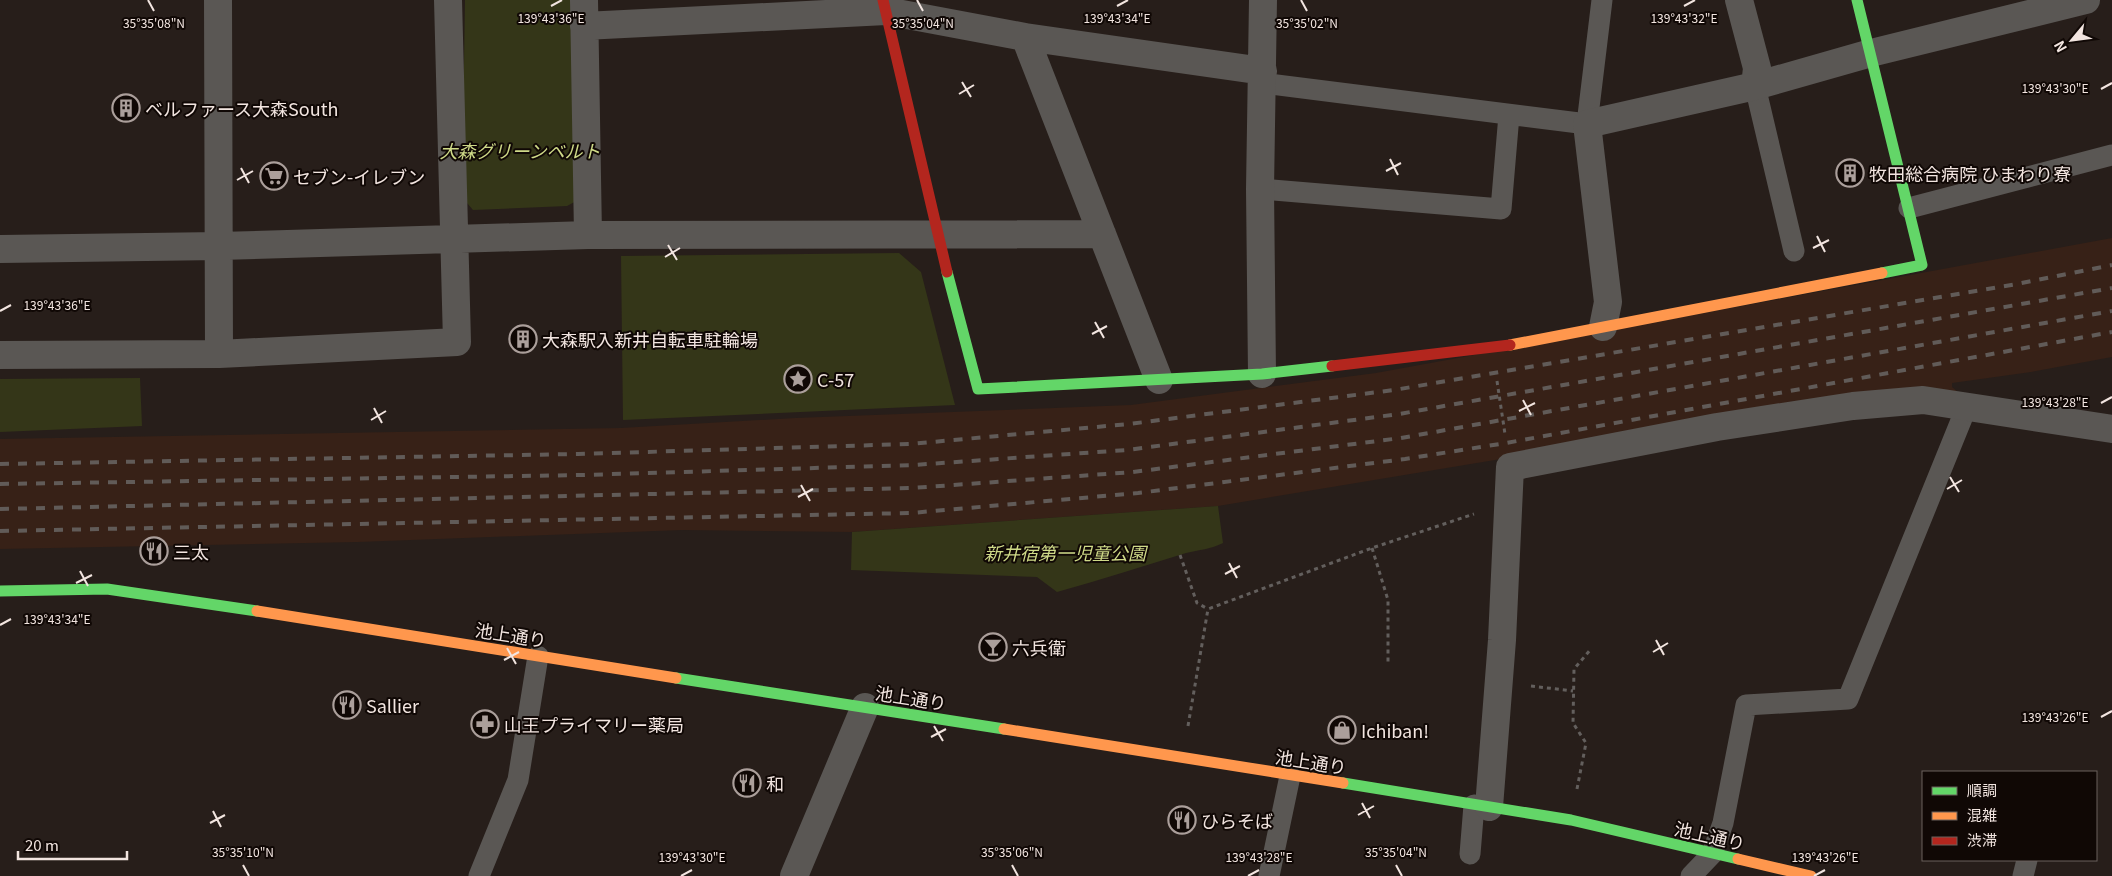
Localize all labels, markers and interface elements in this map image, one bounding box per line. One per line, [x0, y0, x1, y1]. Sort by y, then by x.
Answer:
text: 139°43'36"E [517, 9, 585, 26]
text: 139°43'34"E [1083, 9, 1151, 26]
text: 139°43'32"E [1650, 9, 1718, 26]
text: 35°35'08"N [123, 14, 185, 31]
text: 35°35'04"N [892, 14, 954, 31]
text: 35°35'02"N [1276, 14, 1338, 31]
north arrow [2047, 15, 2097, 65]
text: N [2048, 37, 2071, 56]
text: 139°43'30"E [2021, 79, 2089, 96]
building icon: ベルファース大森South [111, 93, 141, 123]
place label: ベルファース大森South [145, 95, 338, 121]
park label: 大森グリーンベルト [439, 137, 601, 163]
building icon: 牧田総合病院 ひまわり寮 [1835, 158, 1865, 188]
place label: 牧田総合病院 ひまわり寮 [1869, 160, 2071, 186]
supermarket icon: セブン-イレブン [259, 161, 289, 191]
place label: セブン-イレブン [293, 163, 425, 189]
text: 139°43'36"E [23, 296, 91, 313]
building icon: 大森駅入新井自転車駐輪場 [508, 324, 538, 354]
place label: 大森駅入新井自転車駐輪場 [542, 326, 758, 352]
place icon: C-57 [783, 364, 813, 394]
place label: C-57 [817, 366, 854, 392]
text: 139°43'28"E [2021, 393, 2089, 410]
restaurant icon: 三太 [139, 536, 169, 566]
place label: 三太 [173, 538, 209, 564]
park label: 新井宿第一児童公園 [984, 539, 1149, 565]
text: 139°43'34"E [23, 610, 91, 627]
street label: 池上通り [473, 616, 549, 652]
bar icon: 六兵衛 [978, 632, 1008, 662]
place label: 六兵衛 [1012, 634, 1066, 660]
street label: 池上通り [873, 679, 949, 715]
restaurant icon: Sallier [332, 690, 362, 720]
place label: Sallier [366, 692, 420, 718]
text: 139°43'26"E [2021, 708, 2089, 725]
pharmacy icon: 山王プライマリー薬局 [470, 709, 500, 739]
place label: 山王プライマリー薬局 [504, 711, 684, 737]
shop icon: Ichiban! [1327, 715, 1357, 745]
place label: Ichiban! [1361, 717, 1429, 743]
street label: 池上通り [1273, 743, 1349, 779]
restaurant icon: 和 [732, 768, 762, 798]
place label: 和 [766, 770, 784, 796]
legend [1922, 771, 2097, 861]
text: 順調 [1967, 779, 1997, 800]
text: 混雑 [1967, 804, 1997, 825]
restaurant icon: ひらそば [1167, 805, 1197, 835]
place label: ひらそば [1201, 807, 1273, 833]
street label: 池上通り [1672, 814, 1748, 856]
scale bar [18, 828, 126, 860]
text: 渋滞 [1967, 829, 1997, 850]
text: 20 m [25, 834, 59, 855]
text: 35°35'10"N [212, 843, 274, 860]
text: 35°35'06"N [981, 843, 1043, 860]
text: 35°35'04"N [1365, 843, 1427, 860]
text: 139°43'30"E [658, 848, 726, 865]
text: 139°43'28"E [1225, 848, 1293, 865]
text: 139°43'26"E [1791, 848, 1859, 865]

